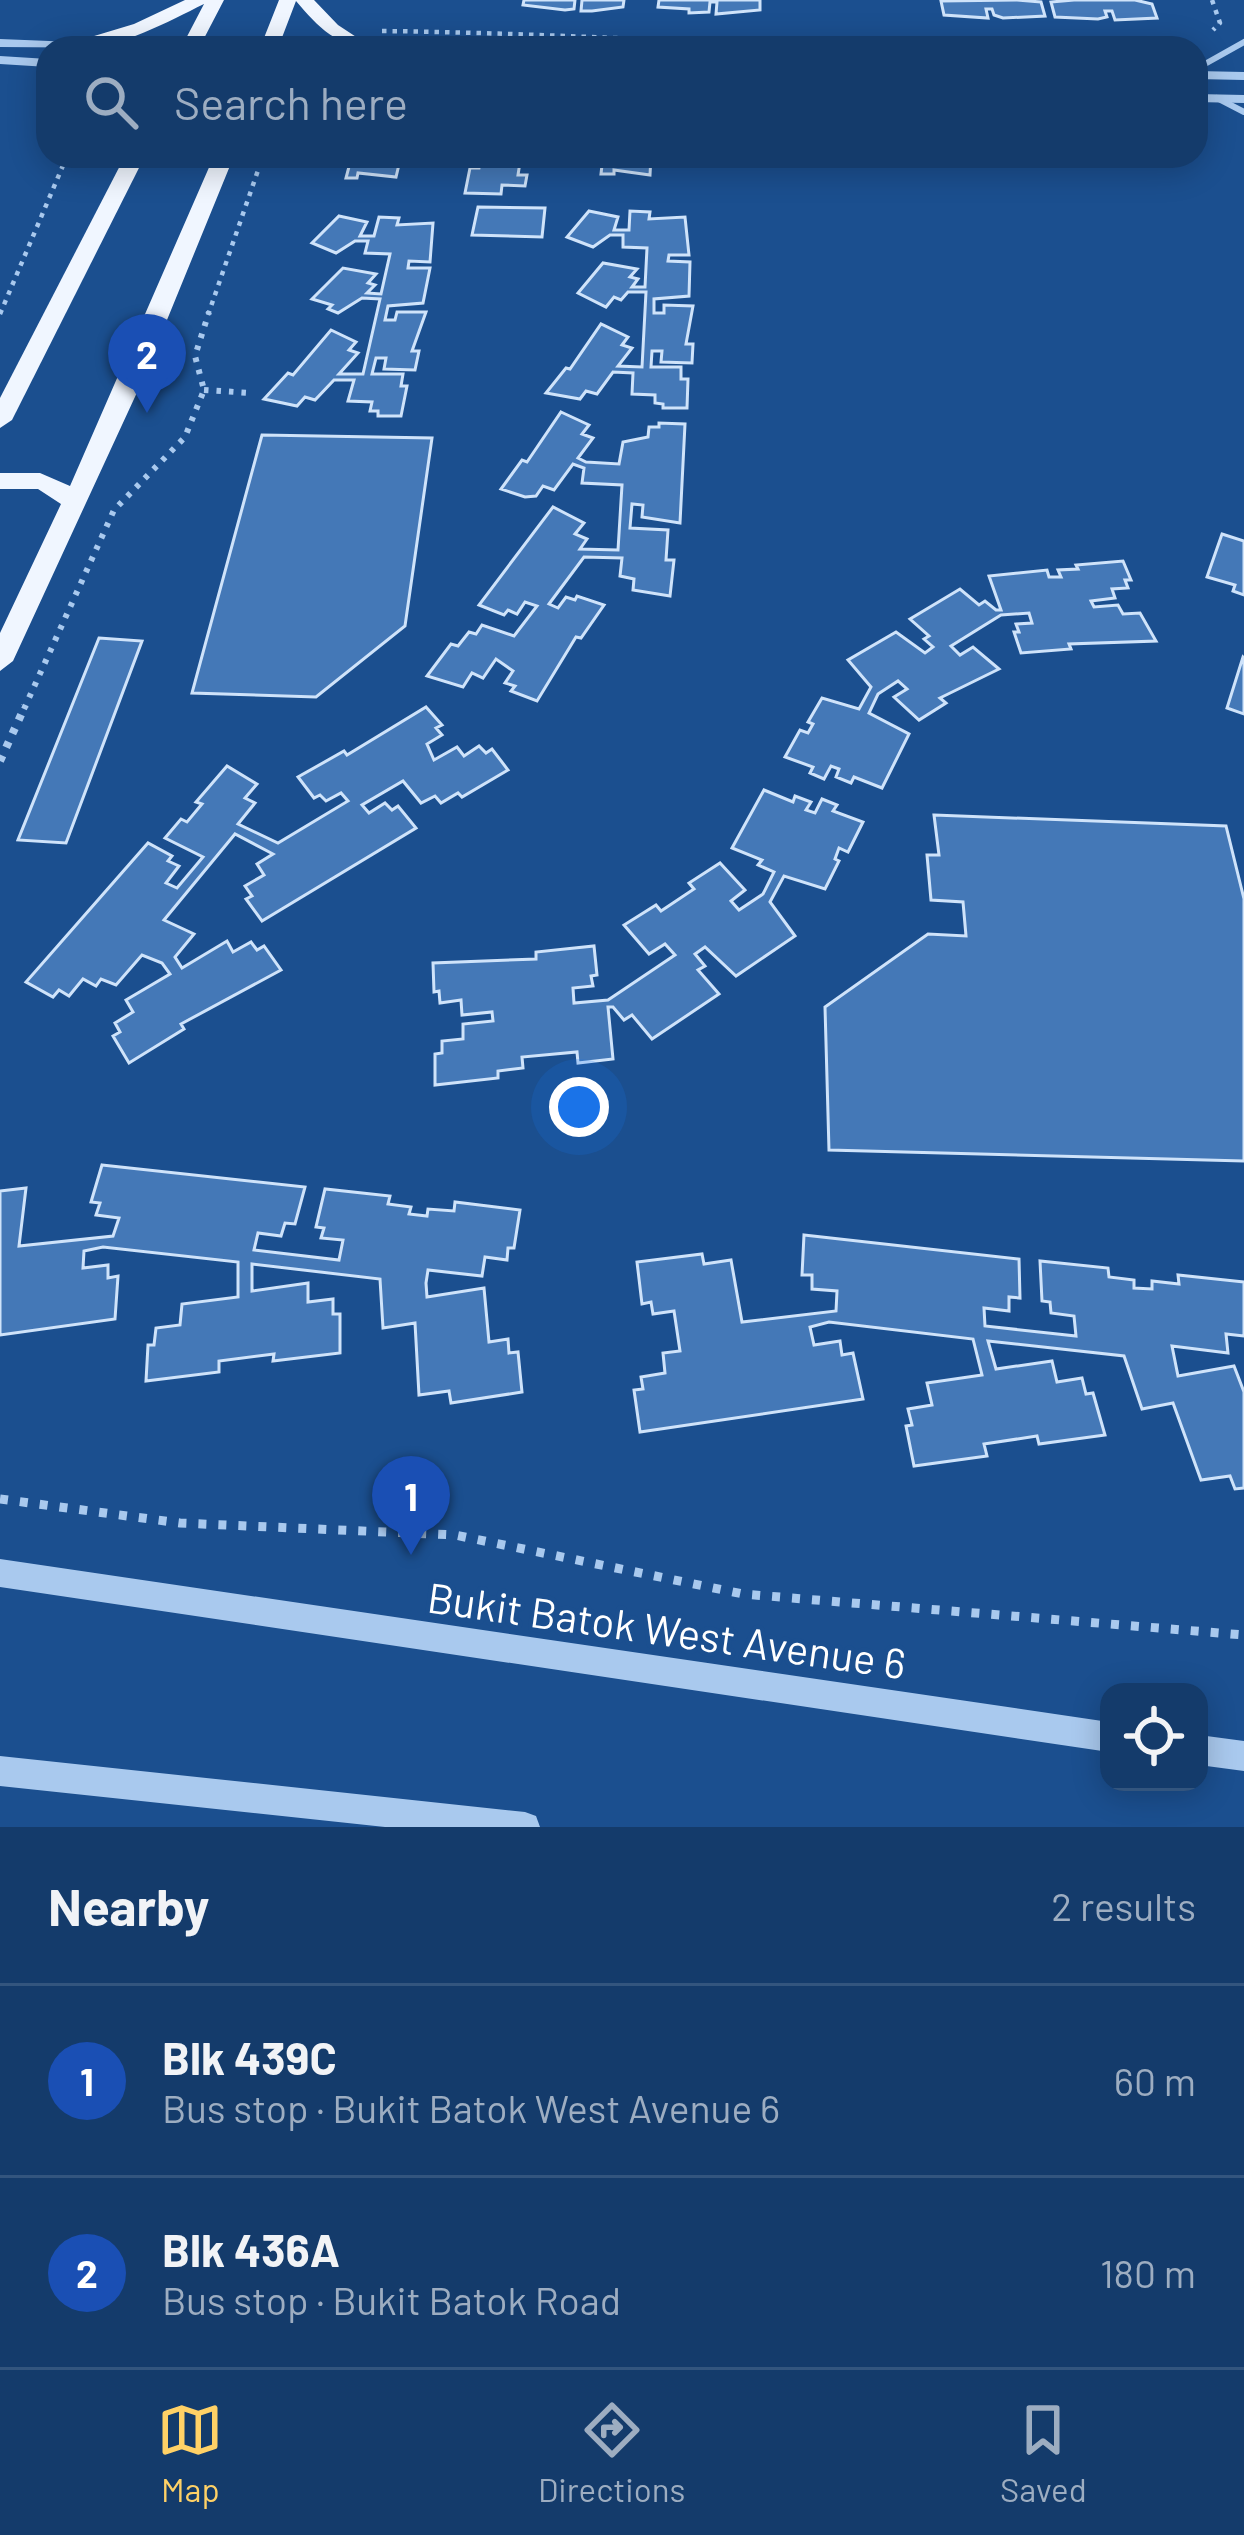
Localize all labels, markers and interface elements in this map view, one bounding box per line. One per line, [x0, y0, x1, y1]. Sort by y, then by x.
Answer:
search box [36, 36, 1208, 168]
icon: search [78, 69, 144, 135]
text: Search here [174, 75, 408, 129]
pin: 2 [108, 314, 186, 413]
your location [549, 1077, 609, 1137]
pin: 1 [372, 1456, 450, 1555]
street label: Bukit Batok West Avenue 6 [425, 1571, 909, 1687]
map controls [1100, 1683, 1208, 1791]
button: locate [1100, 1683, 1208, 1791]
text: Nearby [48, 1875, 209, 1936]
text: 2 results [1051, 1882, 1196, 1929]
text: Blk 439C [162, 2030, 337, 2084]
text: 1 [80, 2057, 94, 2104]
text: 60 m [1114, 2057, 1196, 2104]
text: Bus stop · Bukit Batok West Avenue 6 [162, 2084, 780, 2131]
text: Blk 436A [162, 2222, 340, 2276]
text: 2 [76, 2249, 98, 2296]
text: 180 m [1100, 2249, 1196, 2296]
text: Bus stop · Bukit Batok Road [162, 2276, 621, 2323]
tab: Map [157, 2397, 223, 2509]
tab: Directions [538, 2397, 685, 2509]
tab: Saved [1000, 2397, 1087, 2509]

